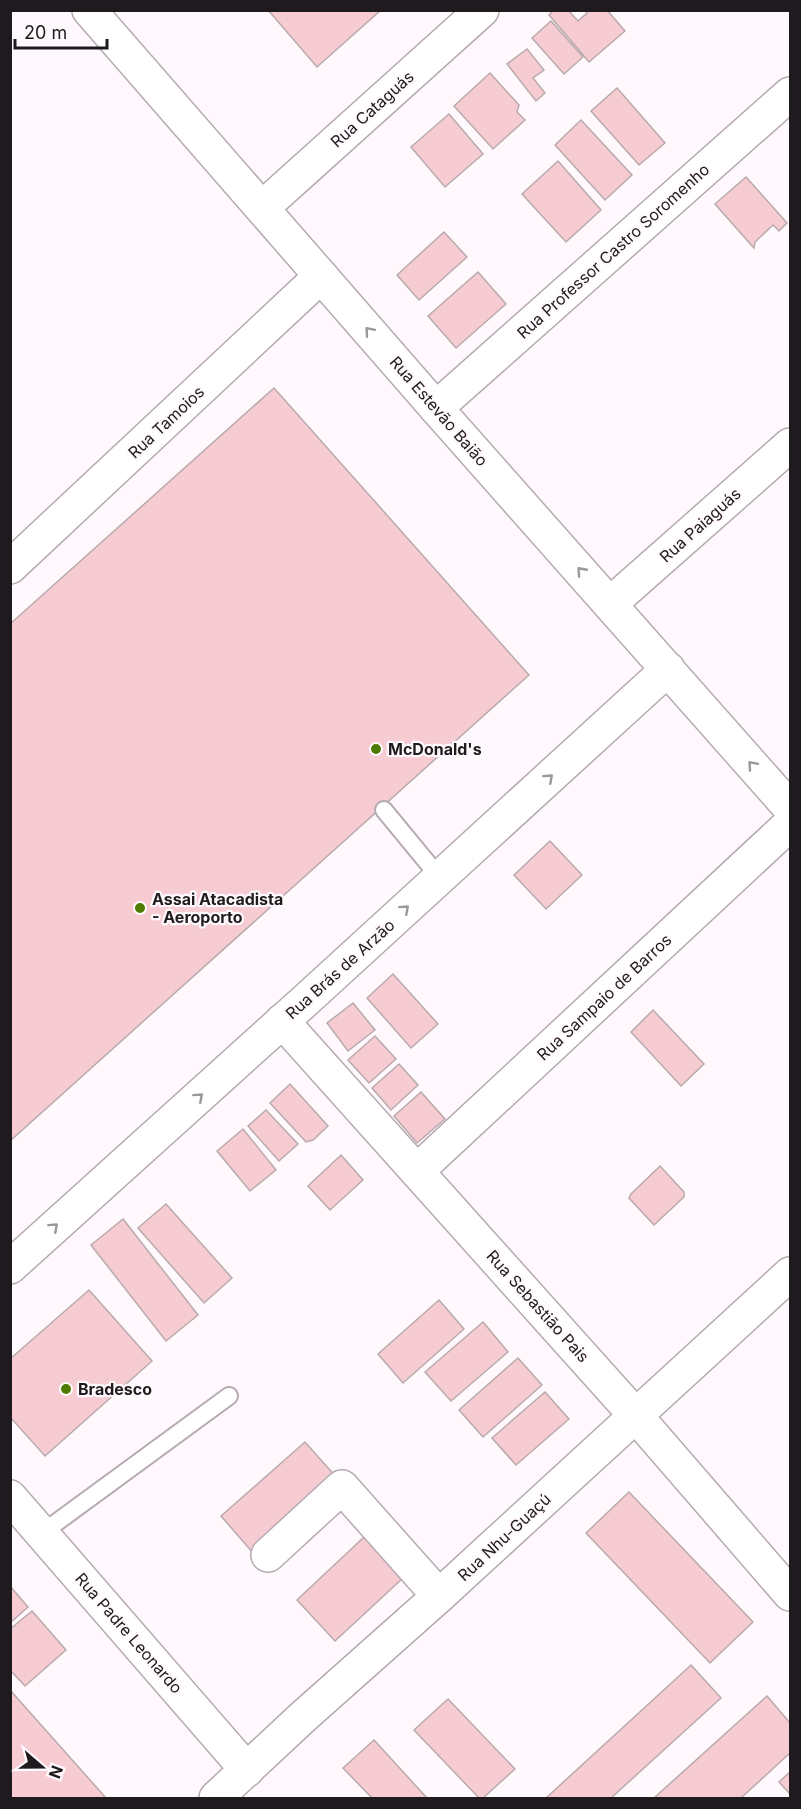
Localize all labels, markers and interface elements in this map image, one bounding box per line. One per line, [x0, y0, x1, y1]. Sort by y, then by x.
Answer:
scale bar [15, 12, 106, 50]
text: 20 m [24, 22, 67, 43]
street label: Rua Cataguás [326, 66, 418, 152]
street label: Rua Professor Castro Soromenho [513, 159, 713, 343]
one-way arrow [365, 326, 376, 337]
street label: Rua Estevão Baião [386, 352, 492, 470]
street label: Rua Tamoios [124, 382, 208, 462]
street label: Rua Paiaguás [655, 483, 745, 567]
one-way arrow [577, 567, 588, 578]
place label: McDonald's [388, 739, 482, 759]
marker: McDonald's [369, 742, 383, 756]
one-way arrow [748, 761, 759, 771]
one-way arrow [542, 774, 553, 785]
place label: Assai Atacadista - Aeroporto [152, 889, 283, 927]
marker: Assai Atacadista - Aeroporto [133, 901, 147, 915]
one-way arrow [398, 905, 409, 916]
street label: Rua Brás de Arzão [281, 915, 399, 1023]
street label: Rua Sampaio de Barros [533, 929, 675, 1065]
one-way arrow [192, 1093, 202, 1104]
one-way arrow [47, 1223, 57, 1234]
street label: Rua Sebastião Pais [482, 1246, 594, 1366]
place label: Bradesco [78, 1379, 152, 1399]
marker: Bradesco [59, 1382, 73, 1396]
street label: Rua Nhu-Guaçú [453, 1489, 555, 1585]
street label: Rua Padre Leonardo [71, 1569, 187, 1697]
north arrow [12, 1737, 72, 1797]
text: N [45, 1763, 68, 1781]

